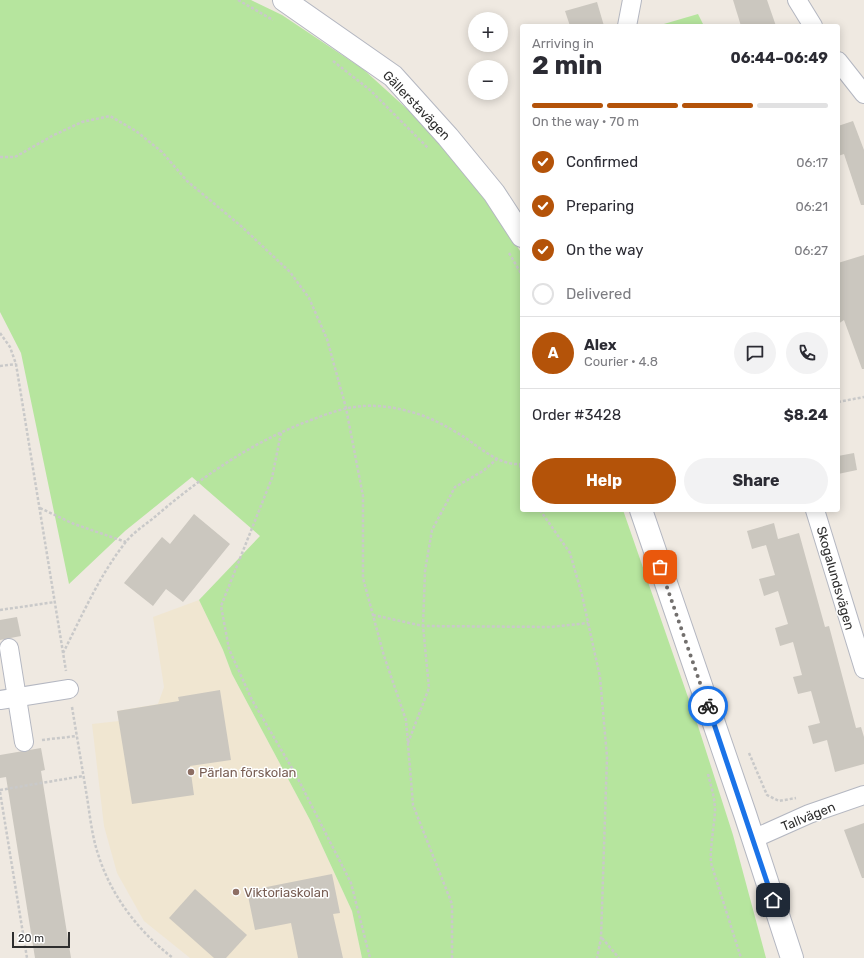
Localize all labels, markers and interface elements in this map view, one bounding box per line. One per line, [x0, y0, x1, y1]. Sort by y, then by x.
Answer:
map controls [468, 12, 508, 100]
button: + [468, 12, 508, 52]
text: Arriving in [532, 36, 594, 51]
text: 06:44–06:49 [731, 49, 828, 67]
text: 2 min [532, 50, 602, 81]
button: − [468, 60, 508, 100]
street label: Gällerstavägen [379, 68, 453, 144]
text: On the way · 70 m [532, 114, 639, 129]
icon: check [532, 151, 554, 173]
text: Confirmed [566, 153, 638, 171]
text: 06:17 [796, 155, 828, 170]
icon: check [532, 195, 554, 217]
text: Preparing [566, 197, 634, 215]
text: 06:21 [795, 199, 828, 214]
icon: check [532, 239, 554, 261]
text: On the way [566, 241, 644, 259]
text: 06:27 [794, 243, 828, 258]
text: Delivered [566, 285, 631, 303]
button: chat [734, 332, 776, 374]
button: phone [786, 332, 828, 374]
text: Alex [584, 336, 617, 354]
text: A [548, 344, 558, 362]
text: Courier · 4.8 [584, 354, 658, 369]
text: Order #3428 [532, 406, 621, 424]
text: $8.24 [784, 406, 828, 424]
button: Help [532, 458, 676, 504]
button: Share [684, 458, 828, 504]
street label: Skogalundsvägen [813, 525, 857, 632]
pin [643, 550, 677, 584]
icon: bag [649, 556, 671, 578]
courier [688, 686, 728, 726]
icon: bike [697, 695, 719, 717]
place label: Pärlan förskolan [199, 765, 296, 780]
marker: Pärlan förskolan [186, 767, 196, 777]
street label: Tallvägen [779, 799, 838, 835]
pin [756, 883, 790, 917]
place label: Viktoriaskolan [244, 885, 329, 900]
marker: Viktoriaskolan [231, 887, 241, 897]
icon: home [762, 889, 784, 911]
scale bar [12, 930, 70, 949]
text: 20 m [18, 932, 44, 945]

